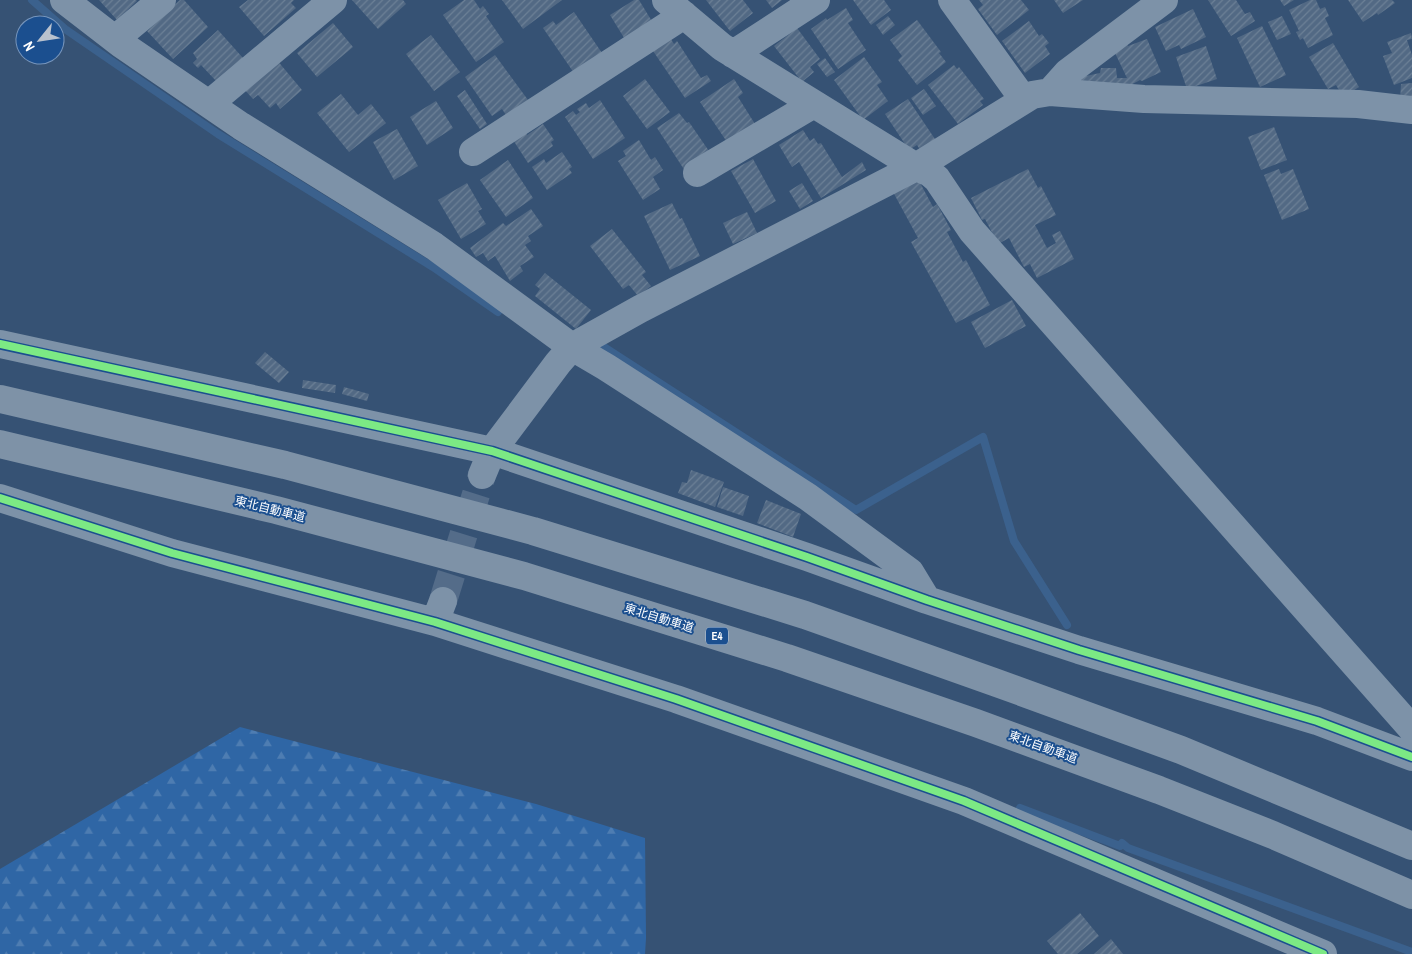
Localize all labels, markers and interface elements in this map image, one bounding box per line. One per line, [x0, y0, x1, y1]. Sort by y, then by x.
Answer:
north arrow [15, 15, 65, 65]
text: N [19, 38, 39, 55]
street label: 東北自動車道 [233, 493, 307, 525]
street label: 東北自動車道 [622, 600, 696, 636]
road number: E4 [706, 628, 728, 644]
street label: 東北自動車道 [1006, 727, 1080, 767]

